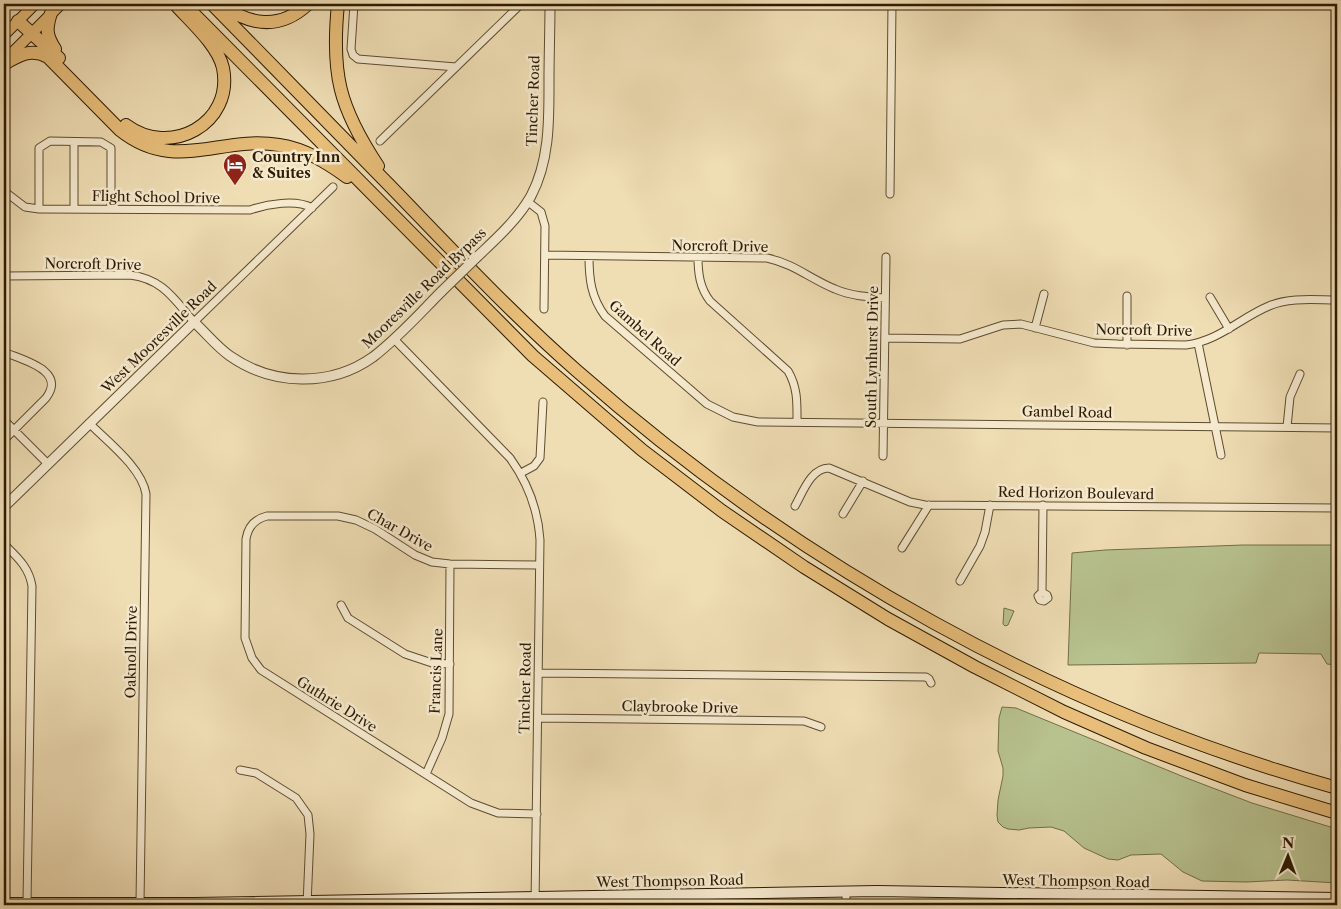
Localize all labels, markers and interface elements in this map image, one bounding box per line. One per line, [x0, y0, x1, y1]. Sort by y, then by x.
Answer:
street label: Tincher Road [522, 55, 544, 147]
place label: Country Inn & Suites [252, 148, 341, 182]
hotel icon: Country Inn & Suites [222, 152, 248, 186]
street label: Flight School Drive [92, 187, 220, 207]
street label: Mooresville Road Bypass [358, 224, 490, 352]
street label: Norcroft Drive [671, 236, 769, 256]
street label: Norcroft Drive [44, 254, 142, 274]
street label: West Mooresville Road [97, 277, 221, 398]
street label: South Lynhurst Drive [862, 286, 882, 428]
street label: Gambel Road [605, 296, 685, 370]
street label: Norcroft Drive [1095, 320, 1193, 340]
street label: Gambel Road [1022, 402, 1113, 422]
street label: Red Horizon Boulevard [998, 483, 1155, 503]
street label: Char Drive [364, 505, 436, 556]
street label: Oaknoll Drive [121, 605, 141, 699]
street label: Francis Lane [426, 628, 446, 714]
street label: Tincher Road [515, 642, 535, 734]
street label: Guthrie Drive [293, 672, 381, 736]
street label: Claybrooke Drive [622, 697, 739, 717]
north arrow [1264, 832, 1314, 882]
text: N [1282, 834, 1294, 852]
street label: West Thompson Road [595, 871, 744, 891]
street label: West Thompson Road [1001, 871, 1150, 891]

